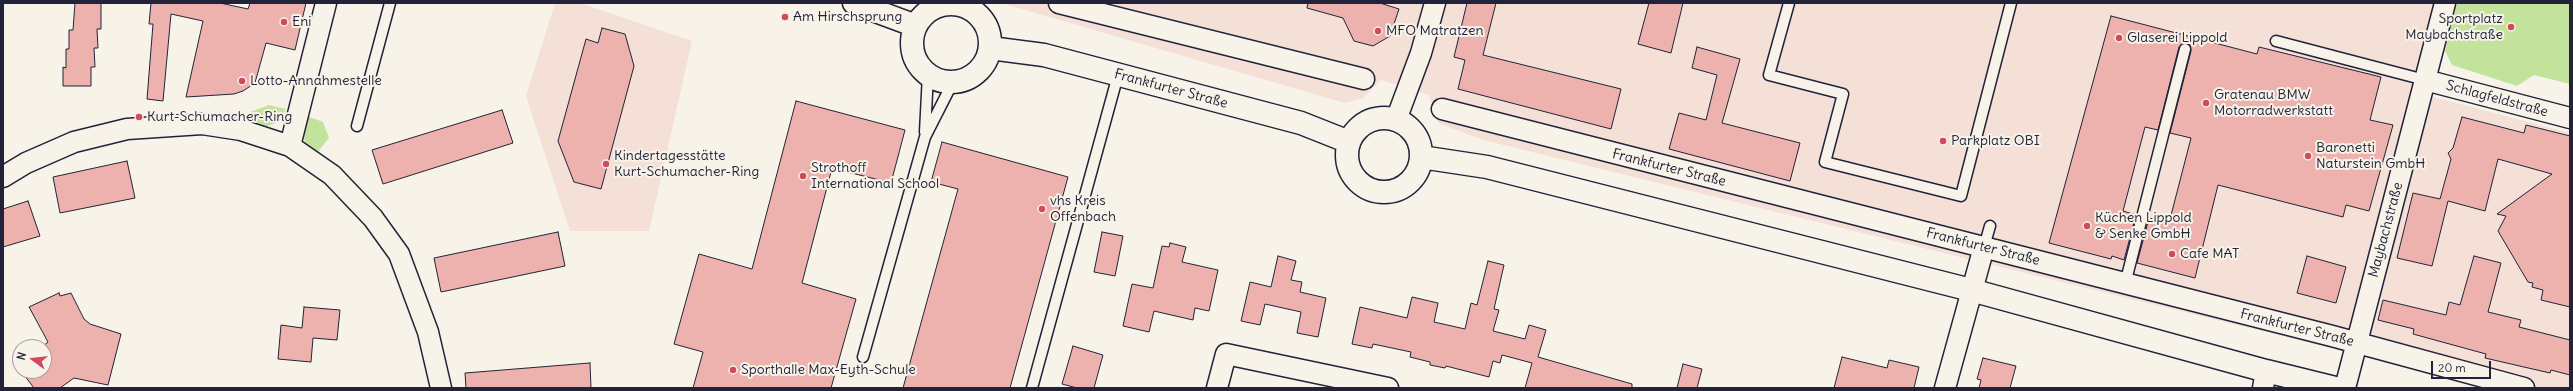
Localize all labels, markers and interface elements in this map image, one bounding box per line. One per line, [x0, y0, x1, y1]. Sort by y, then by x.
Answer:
place label: Am Hirschsprung [793, 9, 902, 25]
place label: Sportplatz Maybachstraße [2405, 11, 2503, 44]
marker: Am Hirschsprung [780, 12, 790, 22]
place label: Eni [292, 14, 311, 30]
marker: Eni [279, 17, 289, 27]
marker: Sportplatz Maybachstraße [2506, 22, 2516, 32]
place label: MFO Matratzen [1386, 23, 1484, 39]
marker: MFO Matratzen [1373, 26, 1383, 36]
place label: Glaserei Lippold [2127, 30, 2227, 46]
marker: Glaserei Lippold [2114, 33, 2124, 43]
street label: Frankfurter Straße [1112, 66, 1230, 112]
place label: Lotto-Annahmestelle [250, 73, 382, 89]
marker: Lotto-Annahmestelle [237, 76, 247, 86]
street label: Schlagfeldstraße [2444, 77, 2550, 121]
place label: Gratenau BMW Motorradwerkstatt [2214, 87, 2333, 120]
marker: Gratenau BMW Motorradwerkstatt [2201, 98, 2211, 108]
place label: Kurt-Schumacher-Ring [147, 109, 292, 125]
marker: Kurt-Schumacher-Ring [134, 112, 144, 122]
place label: Parkplatz OBI [1951, 133, 2040, 149]
marker: Parkplatz OBI [1938, 136, 1948, 146]
place label: Baronetti Naturstein GmbH [2316, 140, 2425, 172]
street label: Frankfurter Straße [1610, 146, 1728, 190]
place label: Kindertagesstätte Kurt-Schumacher-Ring [614, 148, 759, 180]
marker: Baronetti Naturstein GmbH [2303, 151, 2313, 161]
marker: Kindertagesstätte Kurt-Schumacher-Ring [601, 159, 611, 169]
place label: Strothoff International School [811, 160, 939, 192]
marker: Strothoff International School [798, 171, 808, 181]
street label: Maybachstraße [2365, 181, 2407, 279]
place label: vhs Kreis Offenbach [1050, 193, 1116, 226]
marker: vhs Kreis Offenbach [1037, 204, 1047, 214]
place label: Küchen Lippold & Senke GmbH [2095, 210, 2192, 242]
marker: Küchen Lippold & Senke GmbH [2082, 221, 2092, 231]
street label: Frankfurter Straße [1924, 225, 2042, 269]
place label: Cafe MAT [2180, 246, 2239, 262]
marker: Cafe MAT [2167, 249, 2177, 259]
street label: Frankfurter Straße [2238, 306, 2356, 350]
north arrow [12, 339, 52, 379]
text: N [14, 351, 29, 362]
scale bar [2433, 353, 2493, 379]
text: 20 m [2438, 360, 2466, 375]
place label: Sporthalle Max-Eyth-Schule [741, 362, 916, 378]
marker: Sporthalle Max-Eyth-Schule [728, 365, 738, 375]

